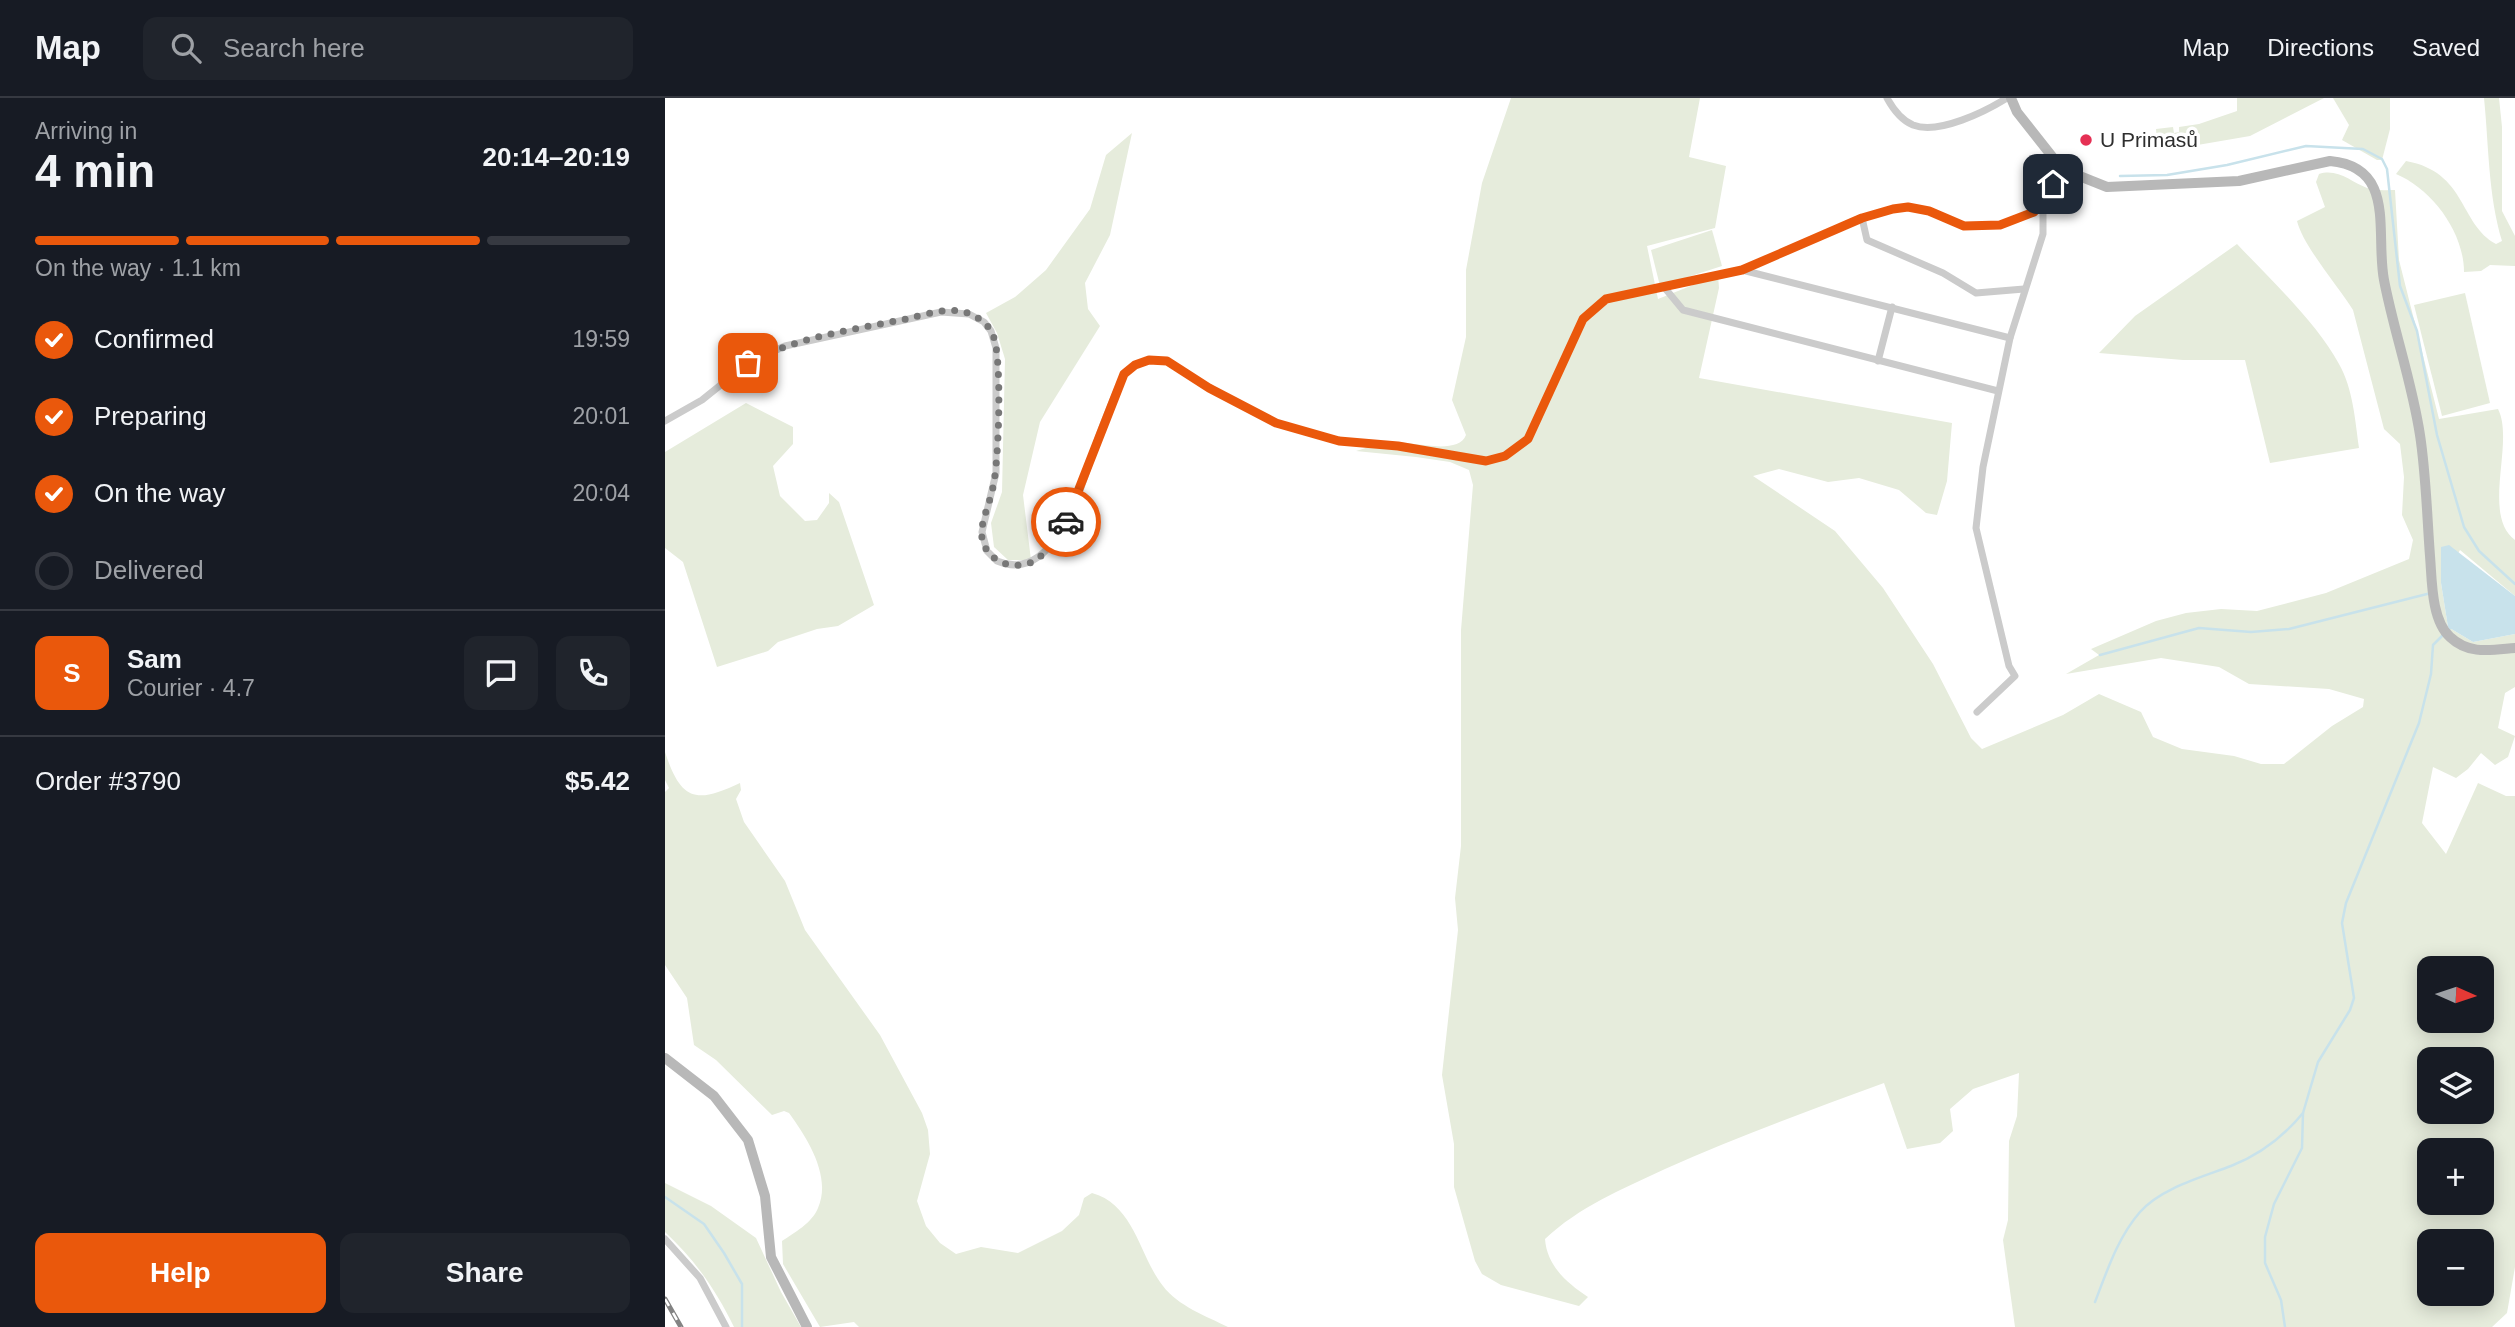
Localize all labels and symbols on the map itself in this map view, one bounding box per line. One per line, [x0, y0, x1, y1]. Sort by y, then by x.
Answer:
place label: U Primasů [2100, 128, 2198, 151]
marker: U Primasů [2078, 132, 2094, 148]
pin [2023, 154, 2083, 214]
pin [718, 333, 778, 393]
courier [1031, 487, 1101, 557]
north arrow [2417, 956, 2494, 1032]

